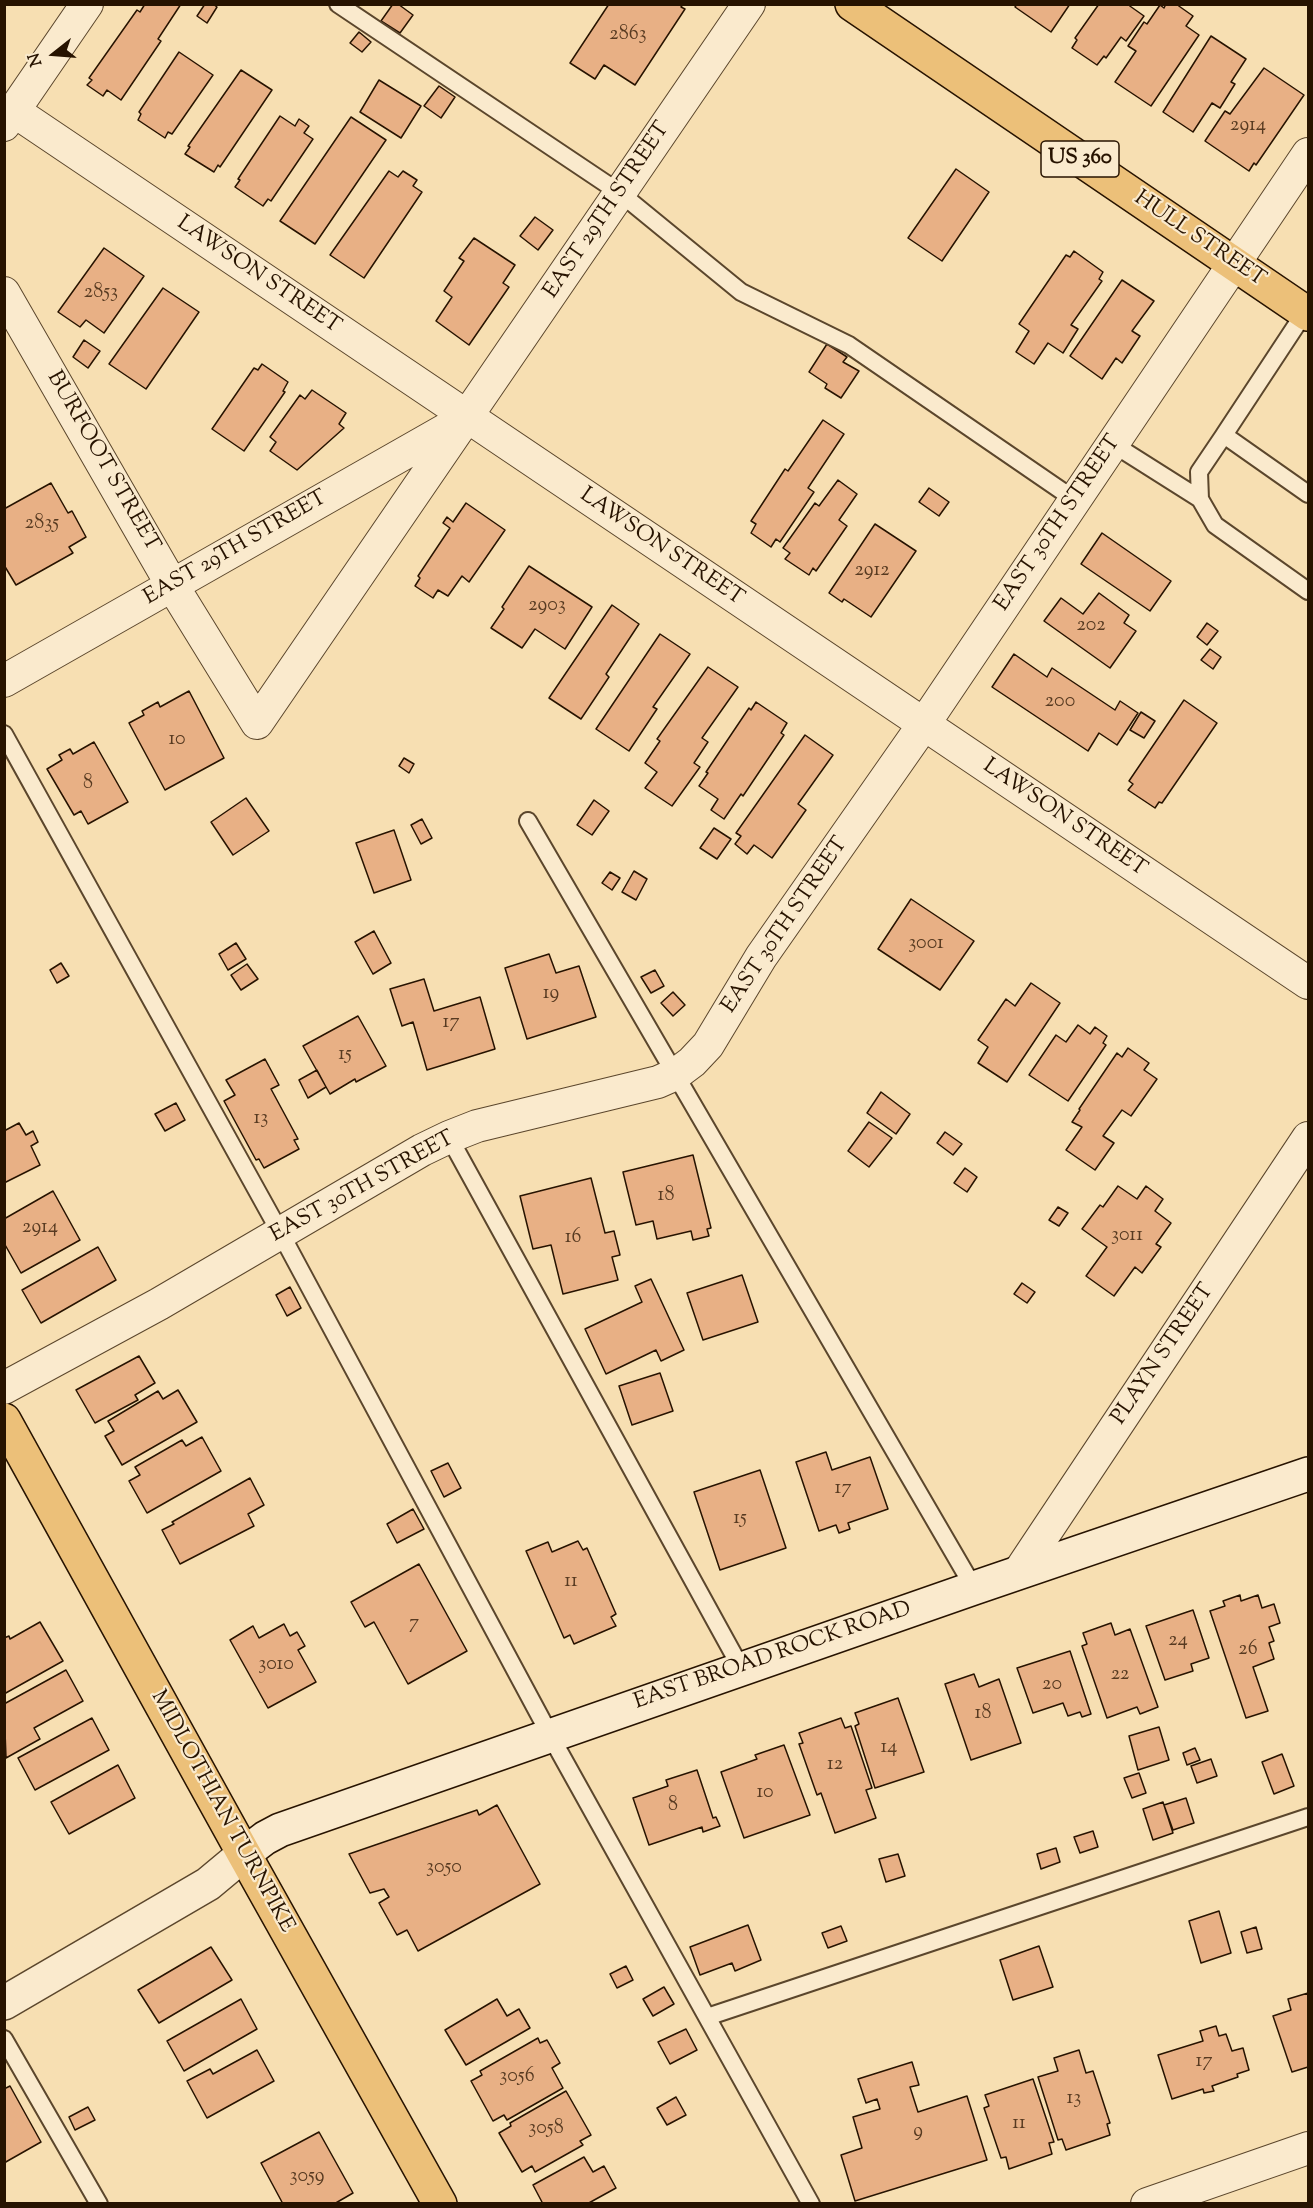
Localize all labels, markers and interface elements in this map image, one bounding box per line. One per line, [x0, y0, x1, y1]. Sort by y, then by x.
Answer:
north arrow [24, 24, 84, 84]
house number: 2863 [609, 24, 647, 48]
text: N [23, 50, 49, 69]
house number: 2914 [1230, 115, 1266, 139]
street label: EAST 29TH STREET [539, 118, 677, 304]
road number: US 360 [1041, 141, 1119, 177]
street label: HULL STREET [1128, 186, 1270, 294]
street label: LAWSON STREET [171, 211, 345, 341]
house number: 2853 [84, 282, 118, 306]
street label: BURFOOT STREET [40, 367, 164, 557]
street label: EAST 30TH STREET [990, 431, 1128, 617]
street label: LAWSON STREET [574, 483, 748, 613]
street label: EAST 29TH STREET [140, 486, 332, 612]
house number: 2835 [25, 513, 59, 537]
house number: 2912 [854, 560, 890, 584]
house number: 2903 [528, 595, 566, 619]
house number: 202 [1076, 615, 1106, 639]
house number: 200 [1045, 691, 1075, 715]
house number: 10 [168, 729, 186, 753]
street label: LAWSON STREET [977, 754, 1151, 884]
house number: 8 [83, 773, 93, 797]
street label: EAST 30TH STREET [717, 833, 855, 1019]
house number: 3001 [908, 933, 944, 957]
house number: 19 [543, 983, 559, 1007]
house number: 17 [443, 1012, 459, 1036]
house number: 15 [338, 1044, 352, 1068]
house number: 13 [254, 1108, 268, 1132]
street label: EAST 30TH STREET [266, 1126, 460, 1250]
house number: 18 [658, 1185, 674, 1209]
house number: 2914 [22, 1217, 58, 1241]
house number: 3011 [1111, 1225, 1143, 1249]
house number: 16 [565, 1227, 581, 1251]
street label: PLAYN STREET [1107, 1279, 1221, 1431]
house number: 17 [835, 1478, 851, 1502]
house number: 15 [733, 1508, 747, 1532]
house number: 11 [564, 1571, 578, 1595]
street label: EAST BROAD ROCK ROAD [631, 1597, 915, 1717]
house number: 7 [409, 1613, 419, 1637]
house number: 24 [1168, 1630, 1188, 1654]
house number: 26 [1238, 1639, 1258, 1663]
house number: 3010 [258, 1654, 294, 1678]
house number: 22 [1111, 1664, 1129, 1688]
house number: 20 [1042, 1674, 1062, 1698]
street label: MIDLOTHIAN TURNPIKE [143, 1686, 299, 1938]
house number: 18 [975, 1703, 991, 1727]
house number: 14 [881, 1737, 897, 1761]
house number: 12 [827, 1754, 843, 1778]
house number: 10 [756, 1782, 774, 1806]
house number: 8 [668, 1795, 678, 1819]
house number: 3050 [426, 1857, 462, 1881]
house number: 17 [1196, 2051, 1212, 2075]
house number: 3056 [499, 2066, 535, 2090]
house number: 13 [1067, 2088, 1081, 2112]
house number: 11 [1012, 2113, 1026, 2137]
house number: 3058 [528, 2118, 564, 2142]
house number: 9 [913, 2121, 923, 2145]
house number: 3059 [289, 2166, 325, 2190]

